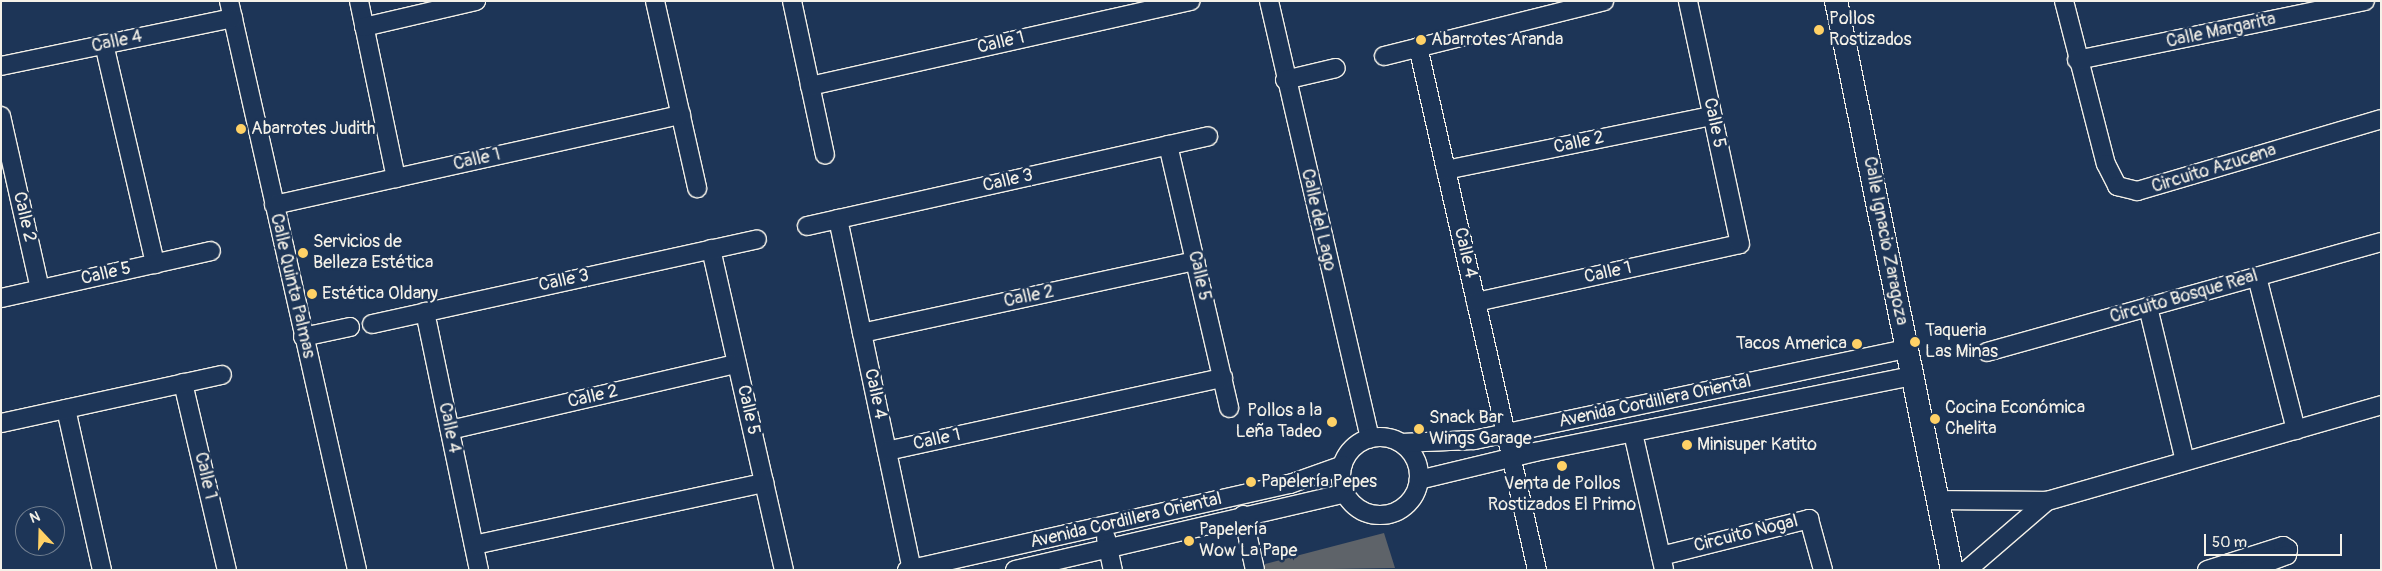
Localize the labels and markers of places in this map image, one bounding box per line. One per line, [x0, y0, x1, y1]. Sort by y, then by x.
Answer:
place label: Pollos Rostizados [1829, 9, 1912, 52]
marker: Pollos Rostizados [1813, 24, 1825, 36]
place label: Abarrotes Aranda [1431, 29, 1563, 51]
marker: Abarrotes Aranda [1415, 34, 1427, 46]
place label: Abarrotes Judith [251, 118, 376, 140]
marker: Abarrotes Judith [235, 123, 247, 135]
place label: Servicios de Belleza Estética [313, 232, 433, 274]
marker: Servicios de Belleza Estética [297, 247, 309, 259]
place label: Estética Oldany [322, 283, 438, 305]
marker: Estética Oldany [306, 288, 318, 300]
place label: Taqueria Las Minas [1925, 321, 1998, 364]
place label: Tacos America [1736, 333, 1847, 355]
marker: Taqueria Las Minas [1909, 336, 1921, 348]
marker: Tacos America [1851, 338, 1863, 350]
place label: Cocina Económica Chelita [1945, 398, 2085, 440]
place label: Pollos a la Leña Tadeo [1236, 401, 1322, 444]
place label: Snack Bar Wings Garage [1429, 408, 1532, 450]
marker: Cocina Económica Chelita [1929, 413, 1941, 425]
marker: Pollos a la Leña Tadeo [1326, 416, 1338, 428]
marker: Snack Bar Wings Garage [1413, 423, 1425, 435]
place label: Minisuper Katito [1697, 434, 1817, 456]
marker: Minisuper Katito [1681, 439, 1693, 451]
marker: Venta de Pollos Rostizados El Primo [1556, 460, 1568, 472]
place label: Papelería Pepes [1261, 471, 1377, 493]
place label: Venta de Pollos Rostizados El Primo [1488, 474, 1636, 516]
marker: Papelería Pepes [1245, 476, 1257, 488]
place label: Papelería Wow La Pape [1199, 520, 1297, 562]
marker: Papelería Wow La Pape [1183, 535, 1195, 547]

